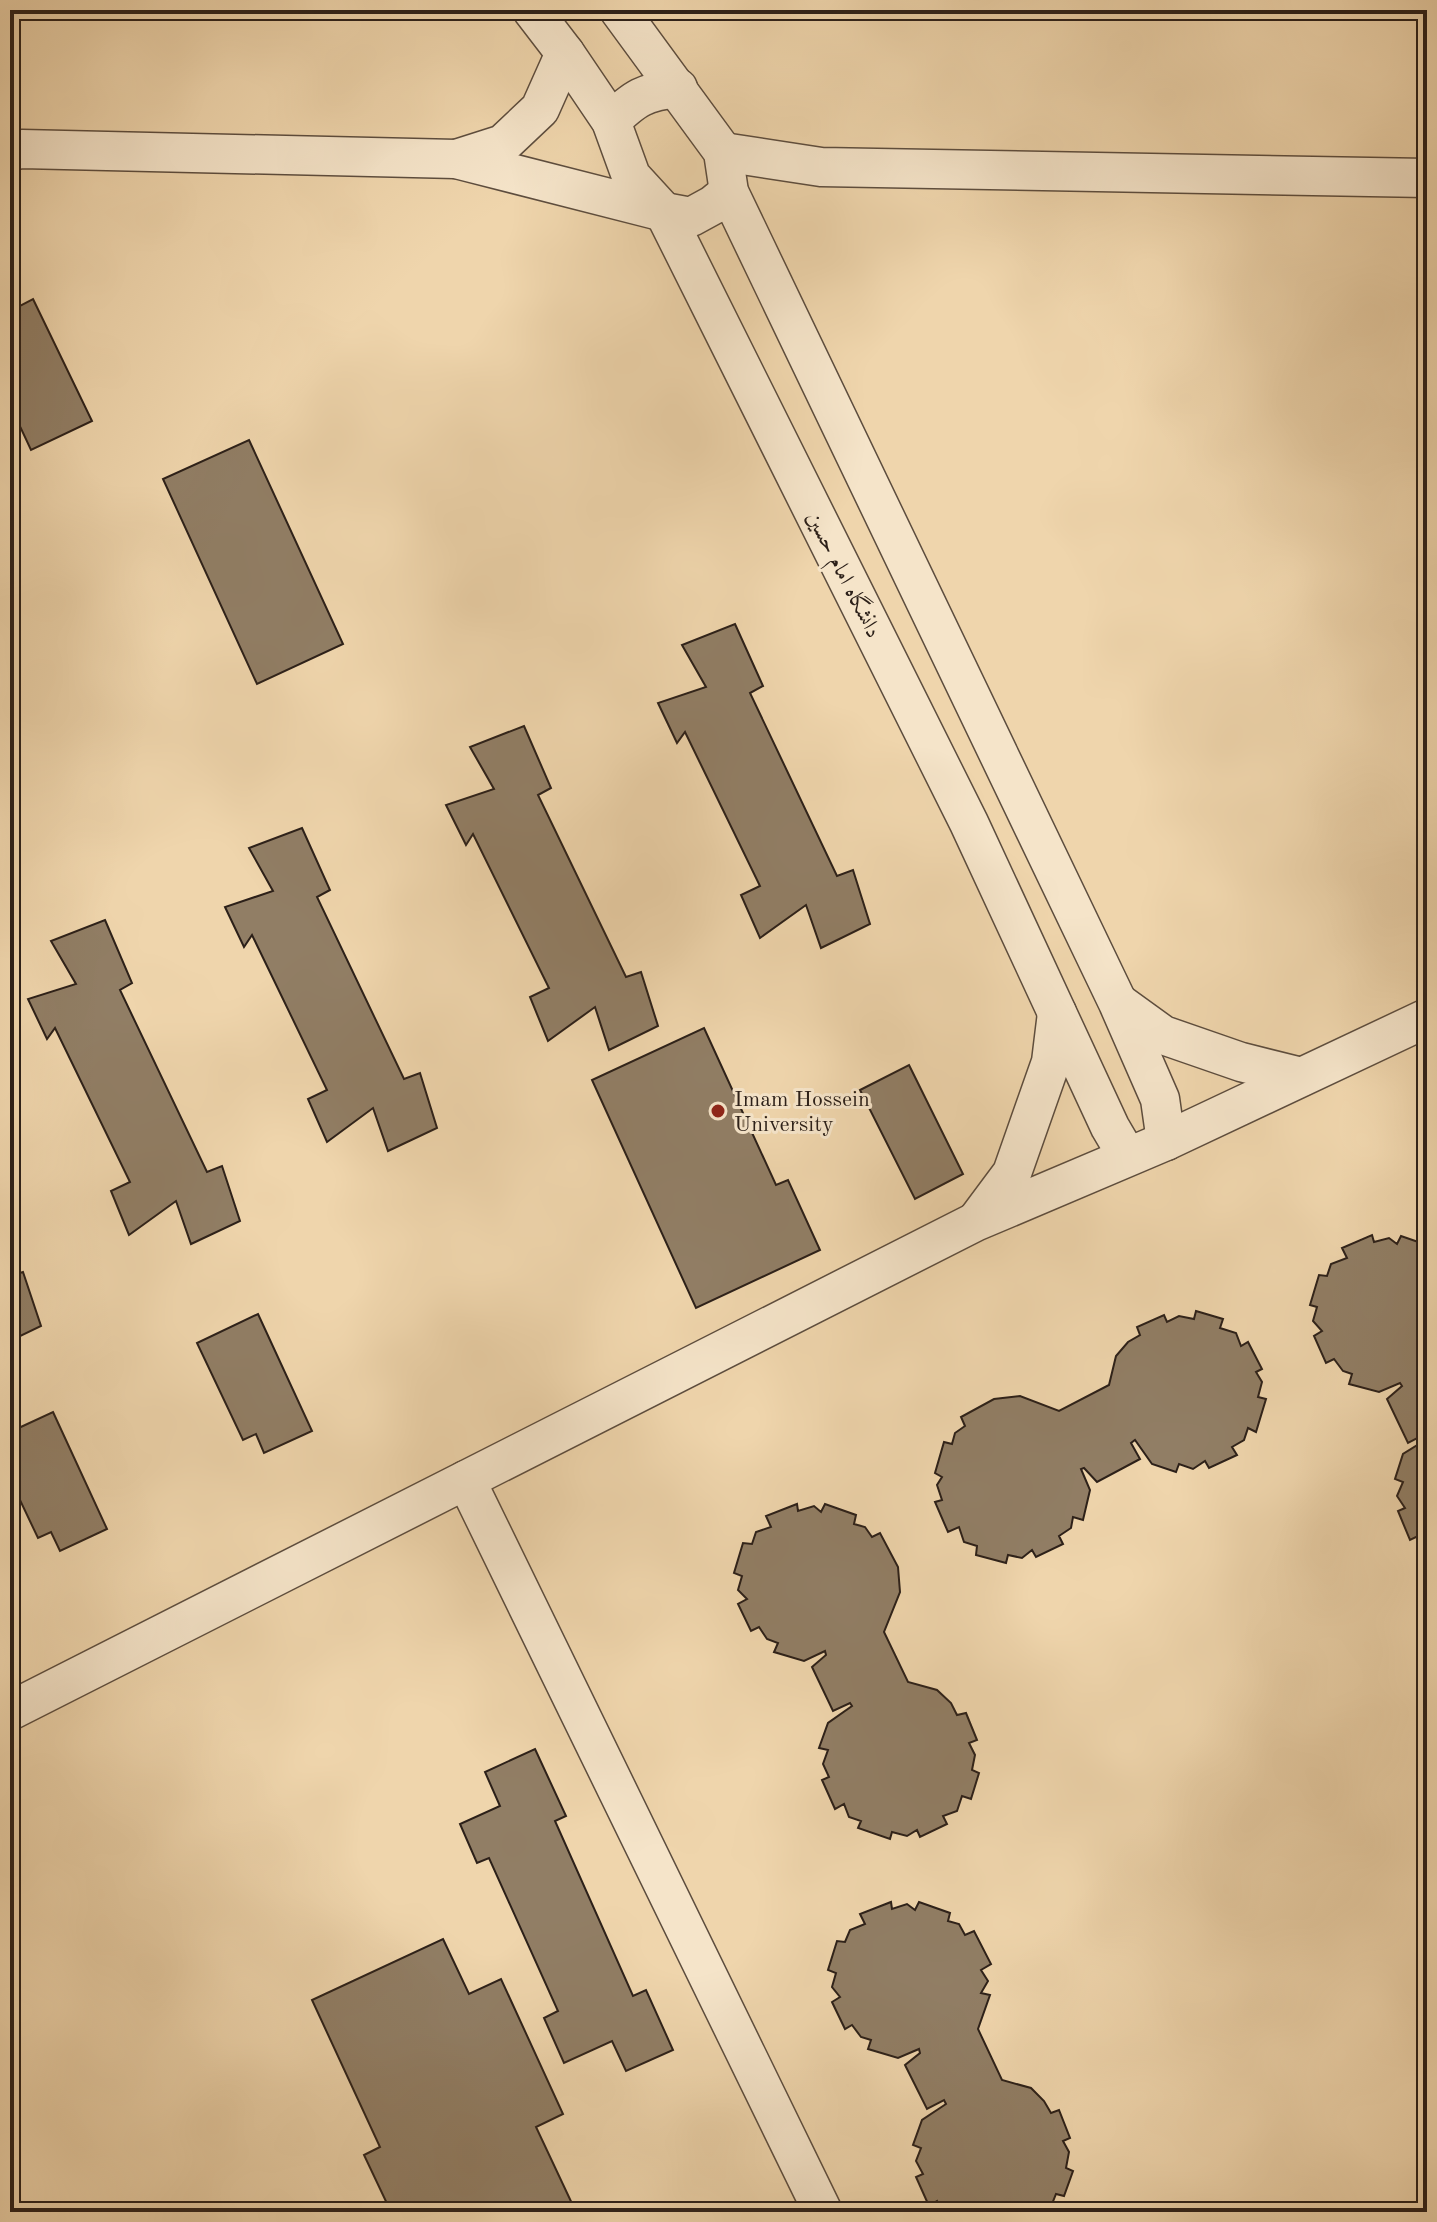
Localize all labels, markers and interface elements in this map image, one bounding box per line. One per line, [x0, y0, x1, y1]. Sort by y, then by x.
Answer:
street label: دانشگاه امام حسین [796, 506, 888, 645]
place label: Imam Hossein University [734, 1089, 870, 1136]
marker: Imam Hossein University [709, 1102, 727, 1120]

